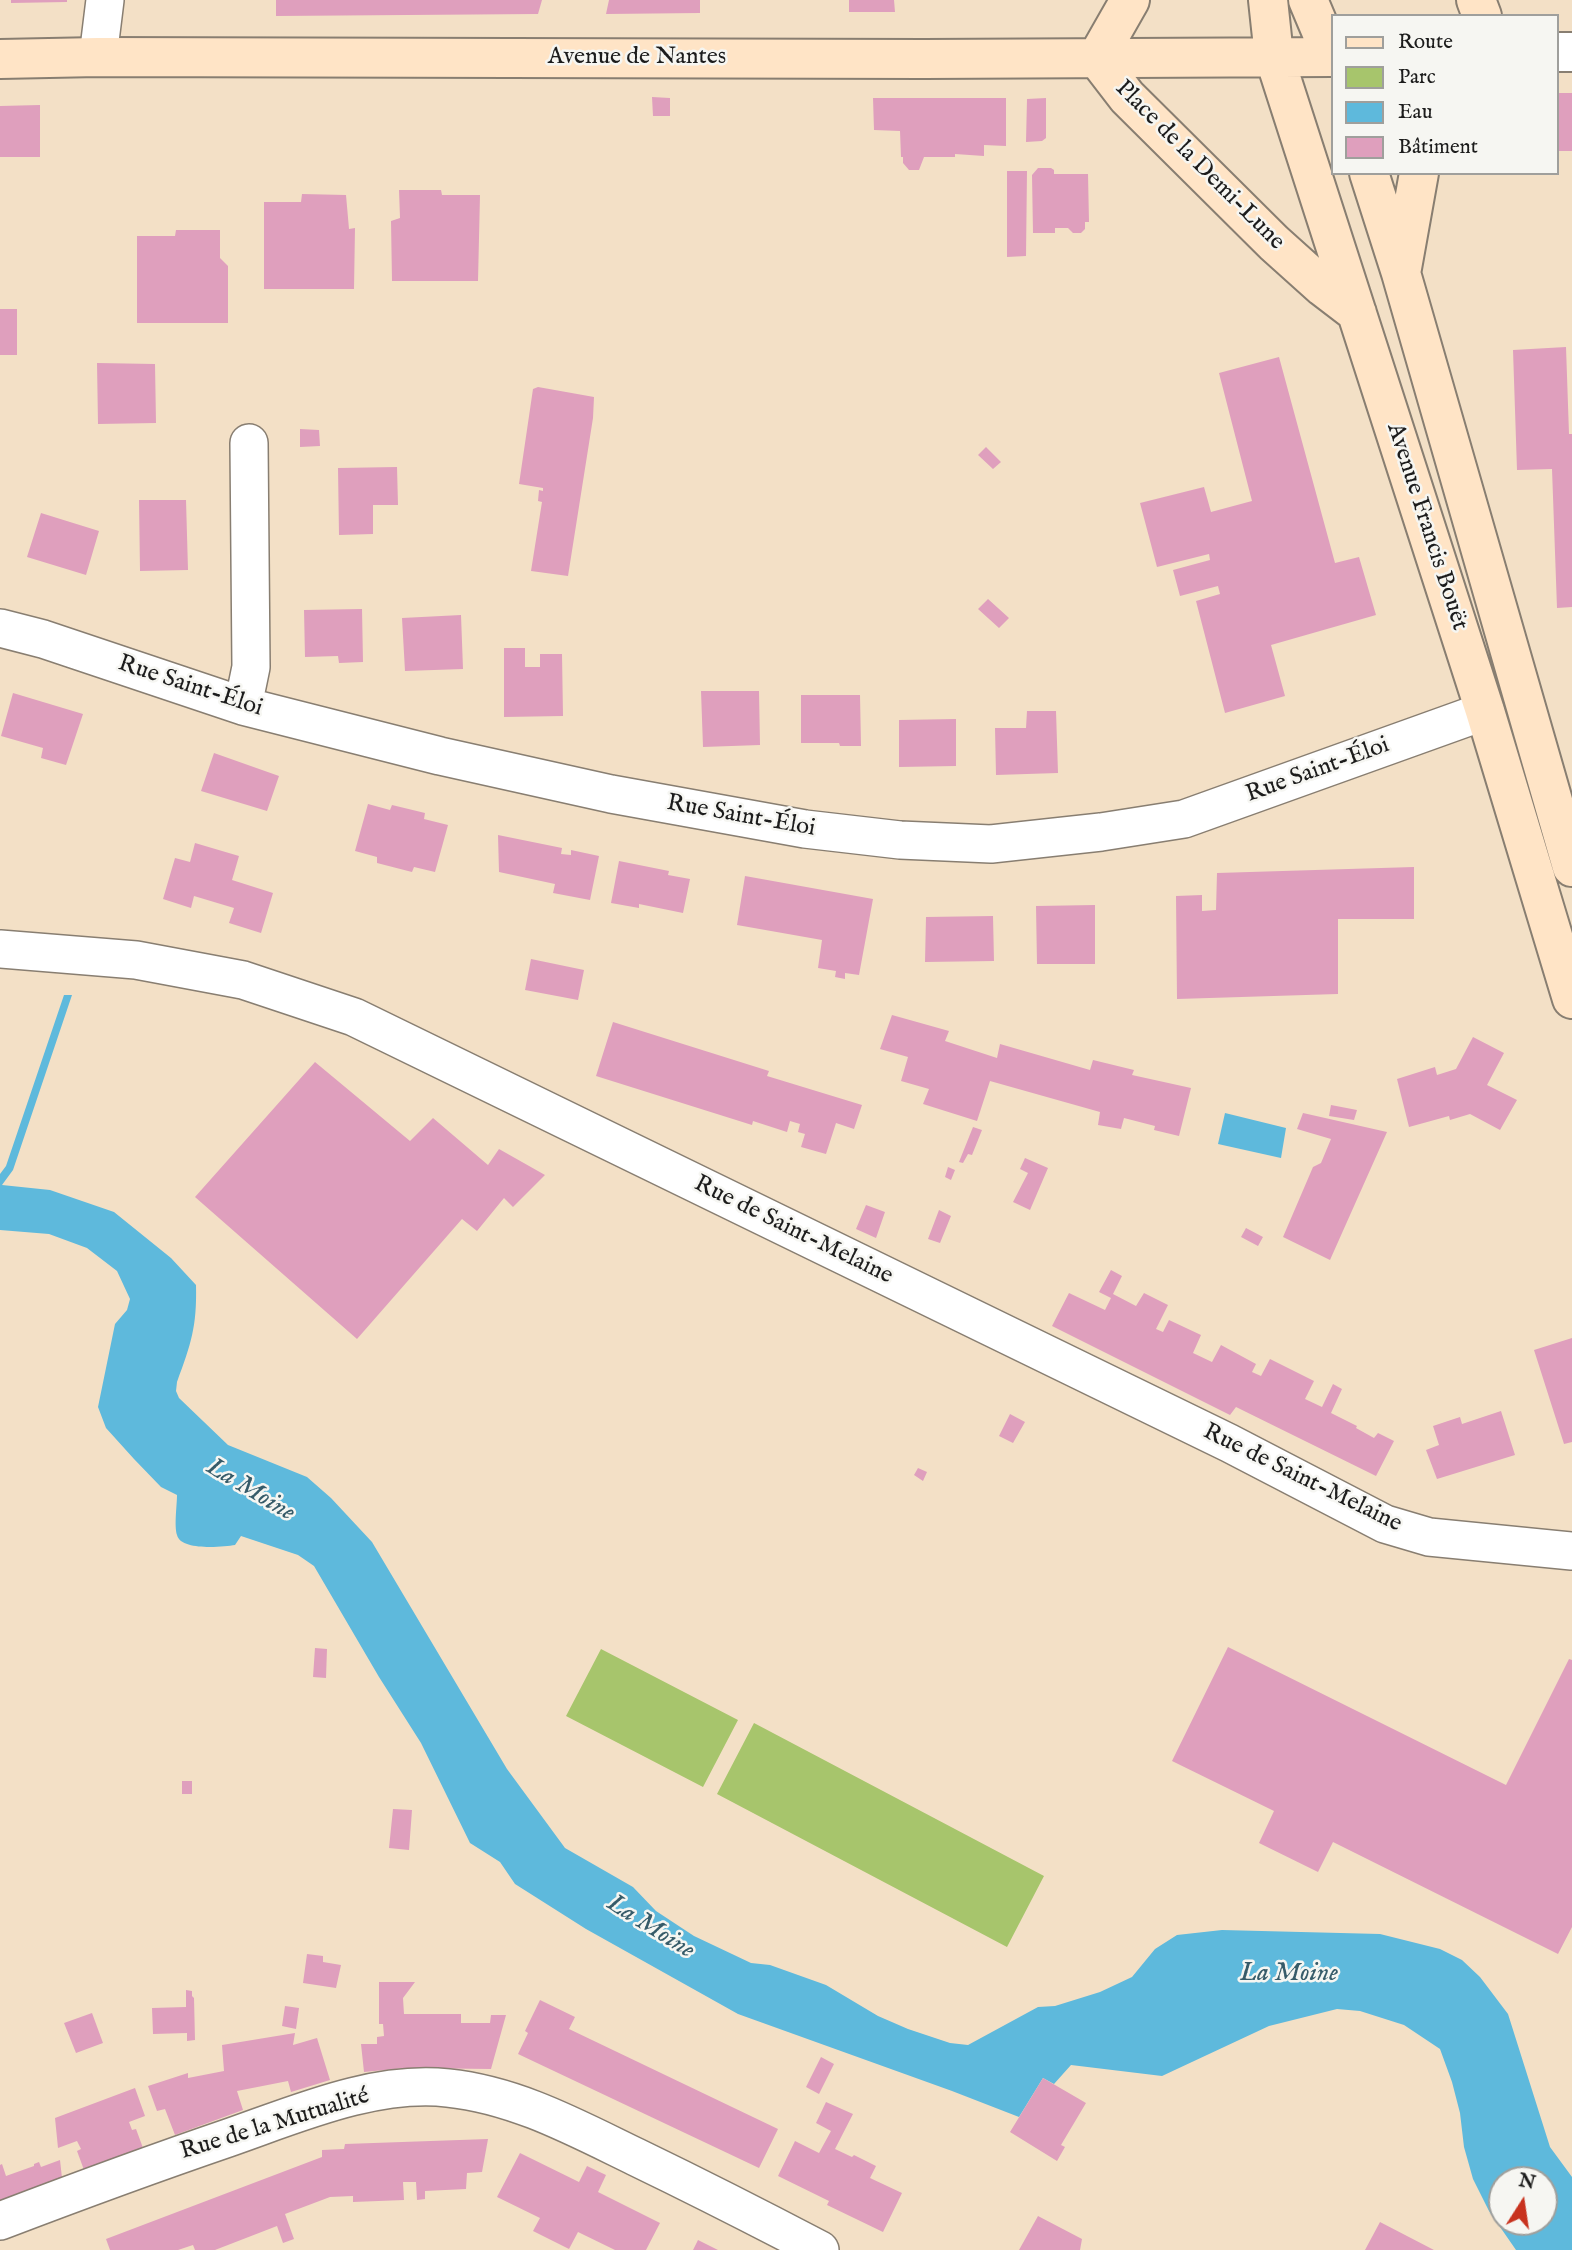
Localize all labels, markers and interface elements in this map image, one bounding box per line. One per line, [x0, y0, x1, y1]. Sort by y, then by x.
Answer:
legend [1330, 14, 1558, 175]
text: Route [1398, 29, 1453, 56]
street label: Avenue de Nantes [548, 44, 726, 72]
text: Parc [1398, 64, 1436, 91]
street label: Place de la Demi-Lune [1108, 75, 1290, 257]
text: Eau [1398, 99, 1433, 126]
text: Bâtiment [1398, 134, 1478, 161]
street label: Avenue Francis Bouët [1379, 420, 1473, 634]
street label: Rue Saint-Éloi [114, 650, 266, 724]
street label: Rue Saint-Éloi [1242, 732, 1394, 810]
street label: Rue Saint-Éloi [664, 790, 818, 844]
street label: Rue de Saint-Melaine [689, 1170, 897, 1292]
street label: Rue de Saint-Melaine [1198, 1418, 1406, 1540]
water label: La Moine [200, 1452, 300, 1530]
water label: La Moine [600, 1889, 700, 1967]
water label: La Moine [1240, 1959, 1338, 1991]
street label: Rue de la Mutualité [177, 2083, 373, 2167]
north arrow [1488, 2166, 1558, 2236]
text: N [1516, 2169, 1537, 2196]

